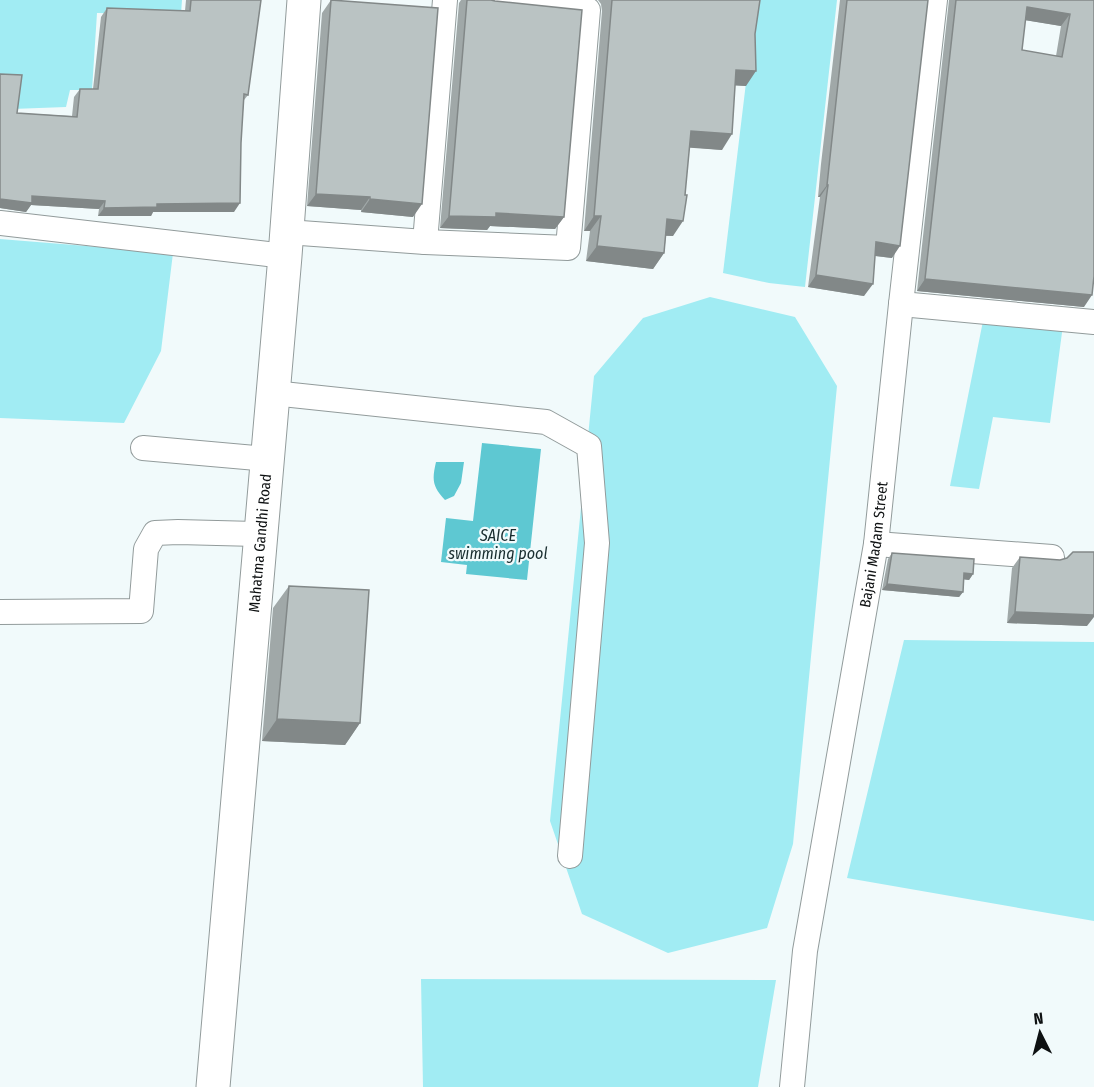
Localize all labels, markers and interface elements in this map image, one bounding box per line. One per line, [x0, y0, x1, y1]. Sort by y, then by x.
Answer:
street label: Mahatma Gandhi Road [245, 473, 275, 613]
street label: Bajani Madam Street [856, 480, 891, 609]
water label: SAICE swimming pool [447, 526, 548, 563]
north arrow [1010, 1003, 1070, 1063]
text: N [1033, 1009, 1044, 1029]

